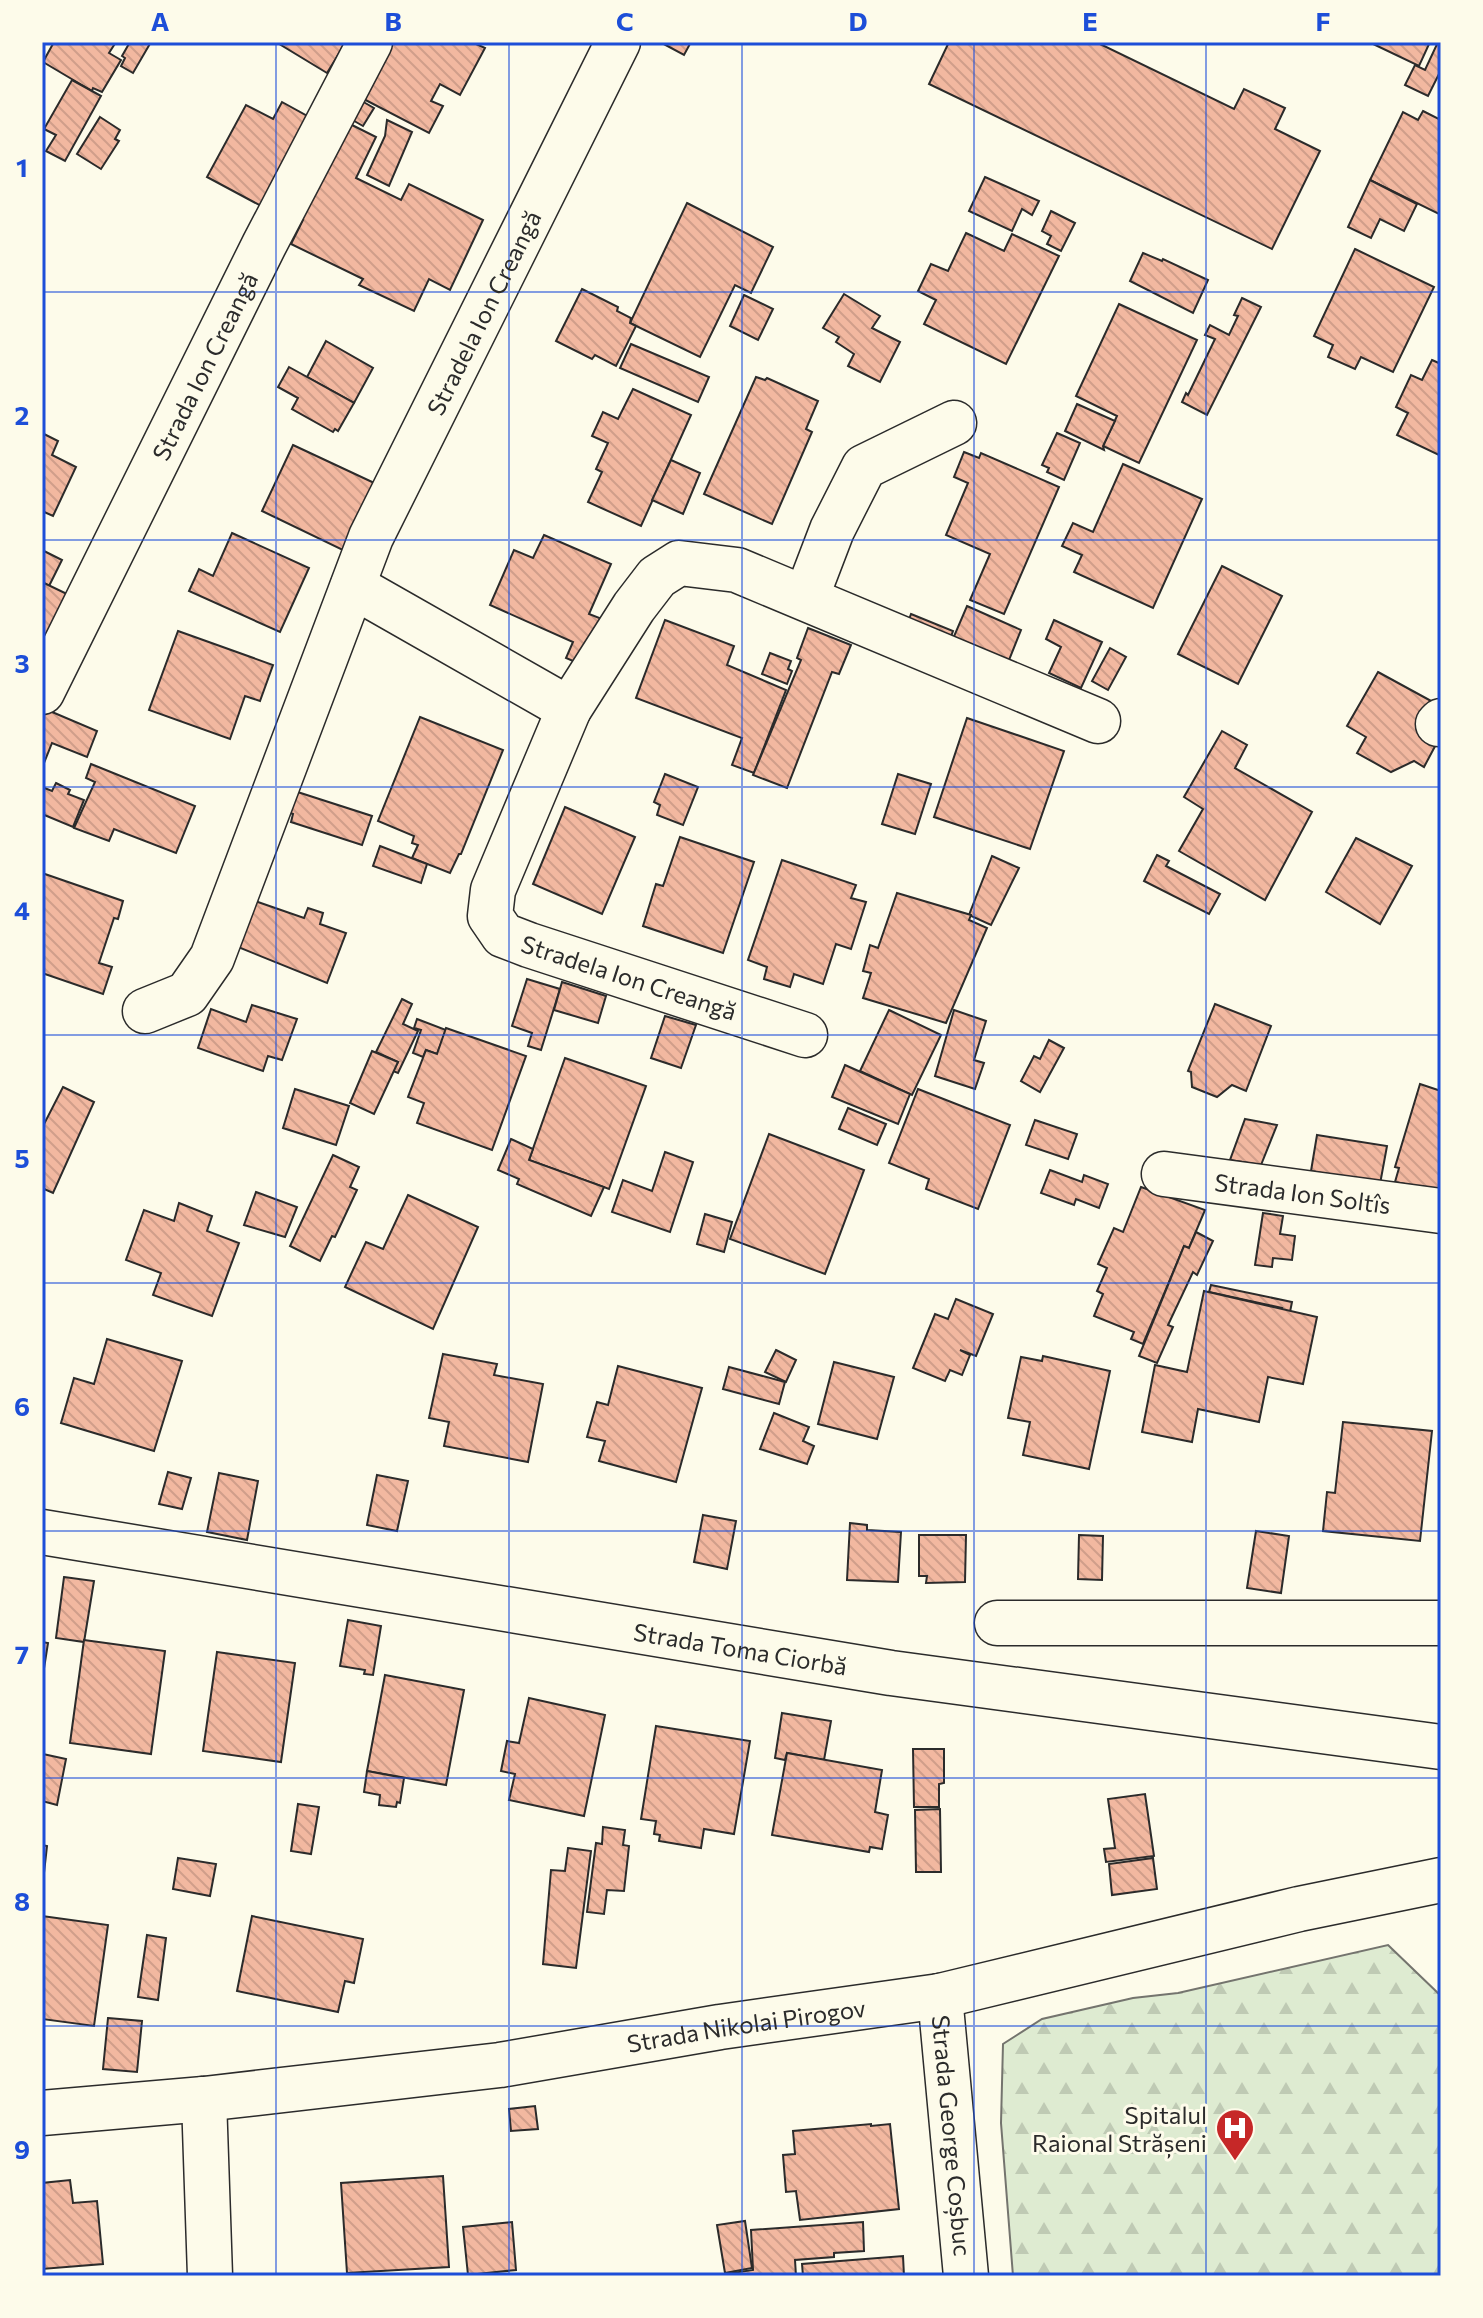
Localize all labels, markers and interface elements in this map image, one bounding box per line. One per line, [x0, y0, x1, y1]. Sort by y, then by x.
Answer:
text: A [151, 5, 170, 36]
text: B [384, 5, 402, 36]
text: C [616, 5, 634, 36]
text: D [848, 5, 868, 36]
text: E [1082, 5, 1098, 36]
text: F [1315, 5, 1331, 36]
text: 1 [16, 151, 28, 182]
street label: Stradela Ion Creangă [420, 206, 546, 420]
street label: Strada Ion Creangă [145, 267, 263, 465]
text: 2 [15, 399, 29, 430]
text: 3 [14, 647, 30, 678]
text: 4 [14, 894, 30, 925]
street label: Stradela Ion Creangă [518, 929, 740, 1025]
text: 5 [14, 1142, 30, 1173]
street label: Strada Ion Soltîs [1213, 1166, 1393, 1219]
text: 6 [14, 1390, 30, 1421]
street label: Strada Toma Ciorbă [632, 1616, 849, 1680]
text: 7 [15, 1638, 29, 1669]
text: 8 [14, 1885, 30, 1916]
street label: Strada Nikolai Pirogov [625, 1992, 867, 2057]
street label: Strada George Coșbuc [927, 2014, 979, 2257]
place label: Spitalul Raional Strășeni [1032, 2100, 1207, 2159]
hospital icon: Spitalul Raional Strășeni [1214, 2107, 1256, 2162]
text: 9 [14, 2133, 30, 2164]

